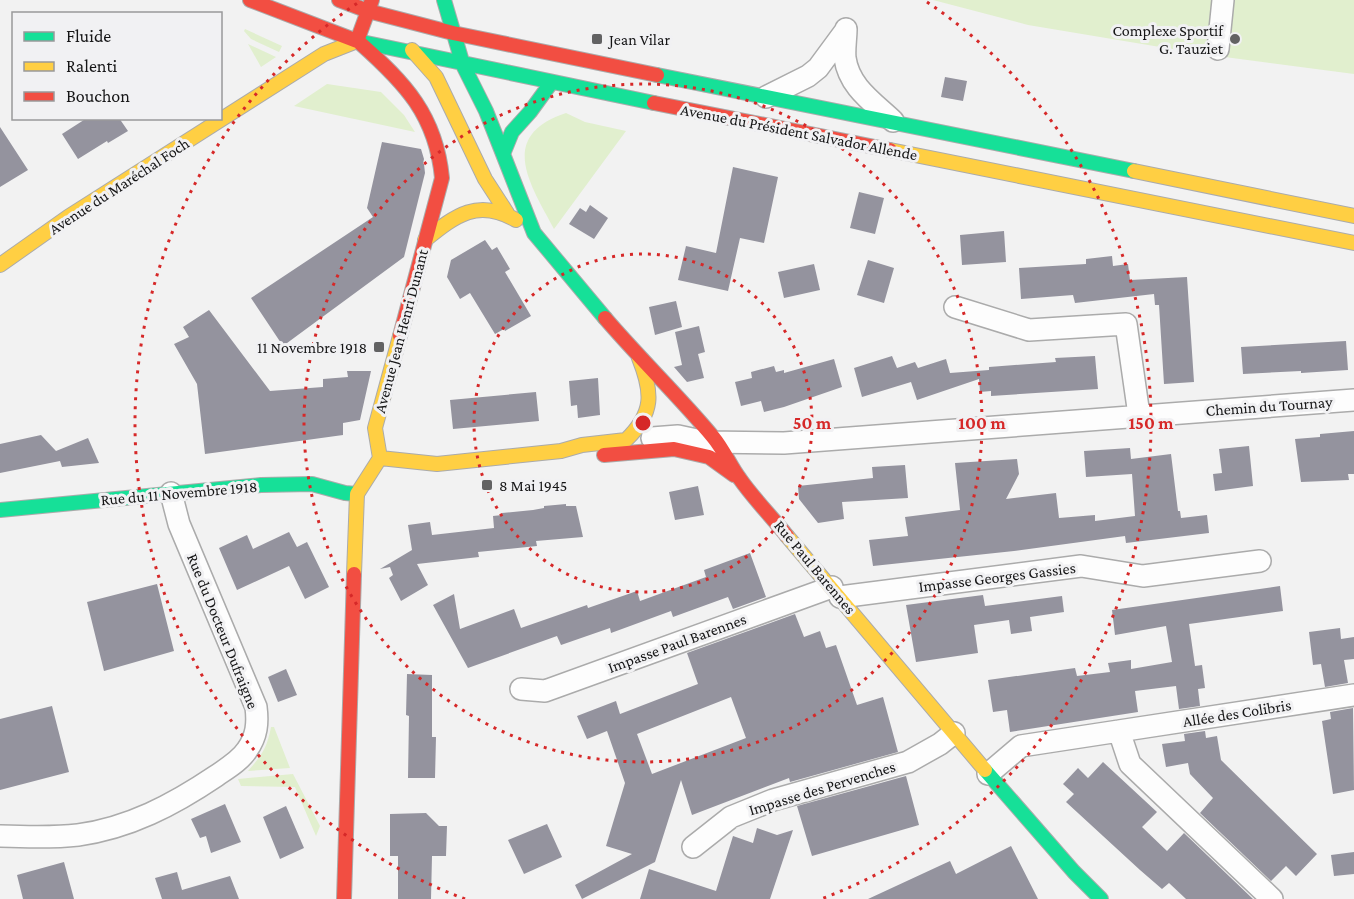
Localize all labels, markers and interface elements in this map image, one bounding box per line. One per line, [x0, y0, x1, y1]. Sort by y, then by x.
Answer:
legend [12, 12, 222, 120]
place label: Complexe Sportif G. Tauziet [1112, 22, 1224, 57]
text: Fluide [66, 26, 111, 46]
place label: Jean Vilar [607, 31, 670, 49]
marker: Jean Vilar [590, 32, 604, 46]
marker: Complexe Sportif G. Tauziet [1228, 32, 1242, 46]
text: Ralenti [66, 56, 117, 76]
text: Bouchon [66, 86, 130, 106]
street label: Avenue du Président Salvador Allende [679, 101, 919, 163]
street label: Avenue du Maréchal Foch [46, 134, 193, 238]
street label: Avenue Jean Henri Dunant [371, 247, 432, 415]
place label: 11 Novembre 1918 [257, 339, 367, 356]
marker: 11 Novembre 1918 [372, 340, 386, 354]
street label: Chemin du Tournay [1205, 393, 1334, 420]
centre of rings [633, 413, 653, 433]
text: 50 m [793, 413, 832, 433]
text: 100 m [958, 413, 1006, 433]
text: 150 m [1128, 413, 1174, 433]
place label: 8 Mai 1945 [499, 477, 567, 494]
street label: Rue du 11 Novembre 1918 [100, 478, 258, 508]
marker: 8 Mai 1945 [480, 478, 494, 492]
street label: Rue Paul Barennes [771, 517, 859, 617]
street label: Rue du Docteur Dufraigne [183, 551, 262, 711]
street label: Impasse Georges Gassies [917, 559, 1077, 596]
street label: Impasse Paul Barennes [605, 610, 749, 677]
street label: Allée des Colibris [1182, 696, 1292, 730]
street label: Impasse des Pervenches [747, 758, 898, 819]

